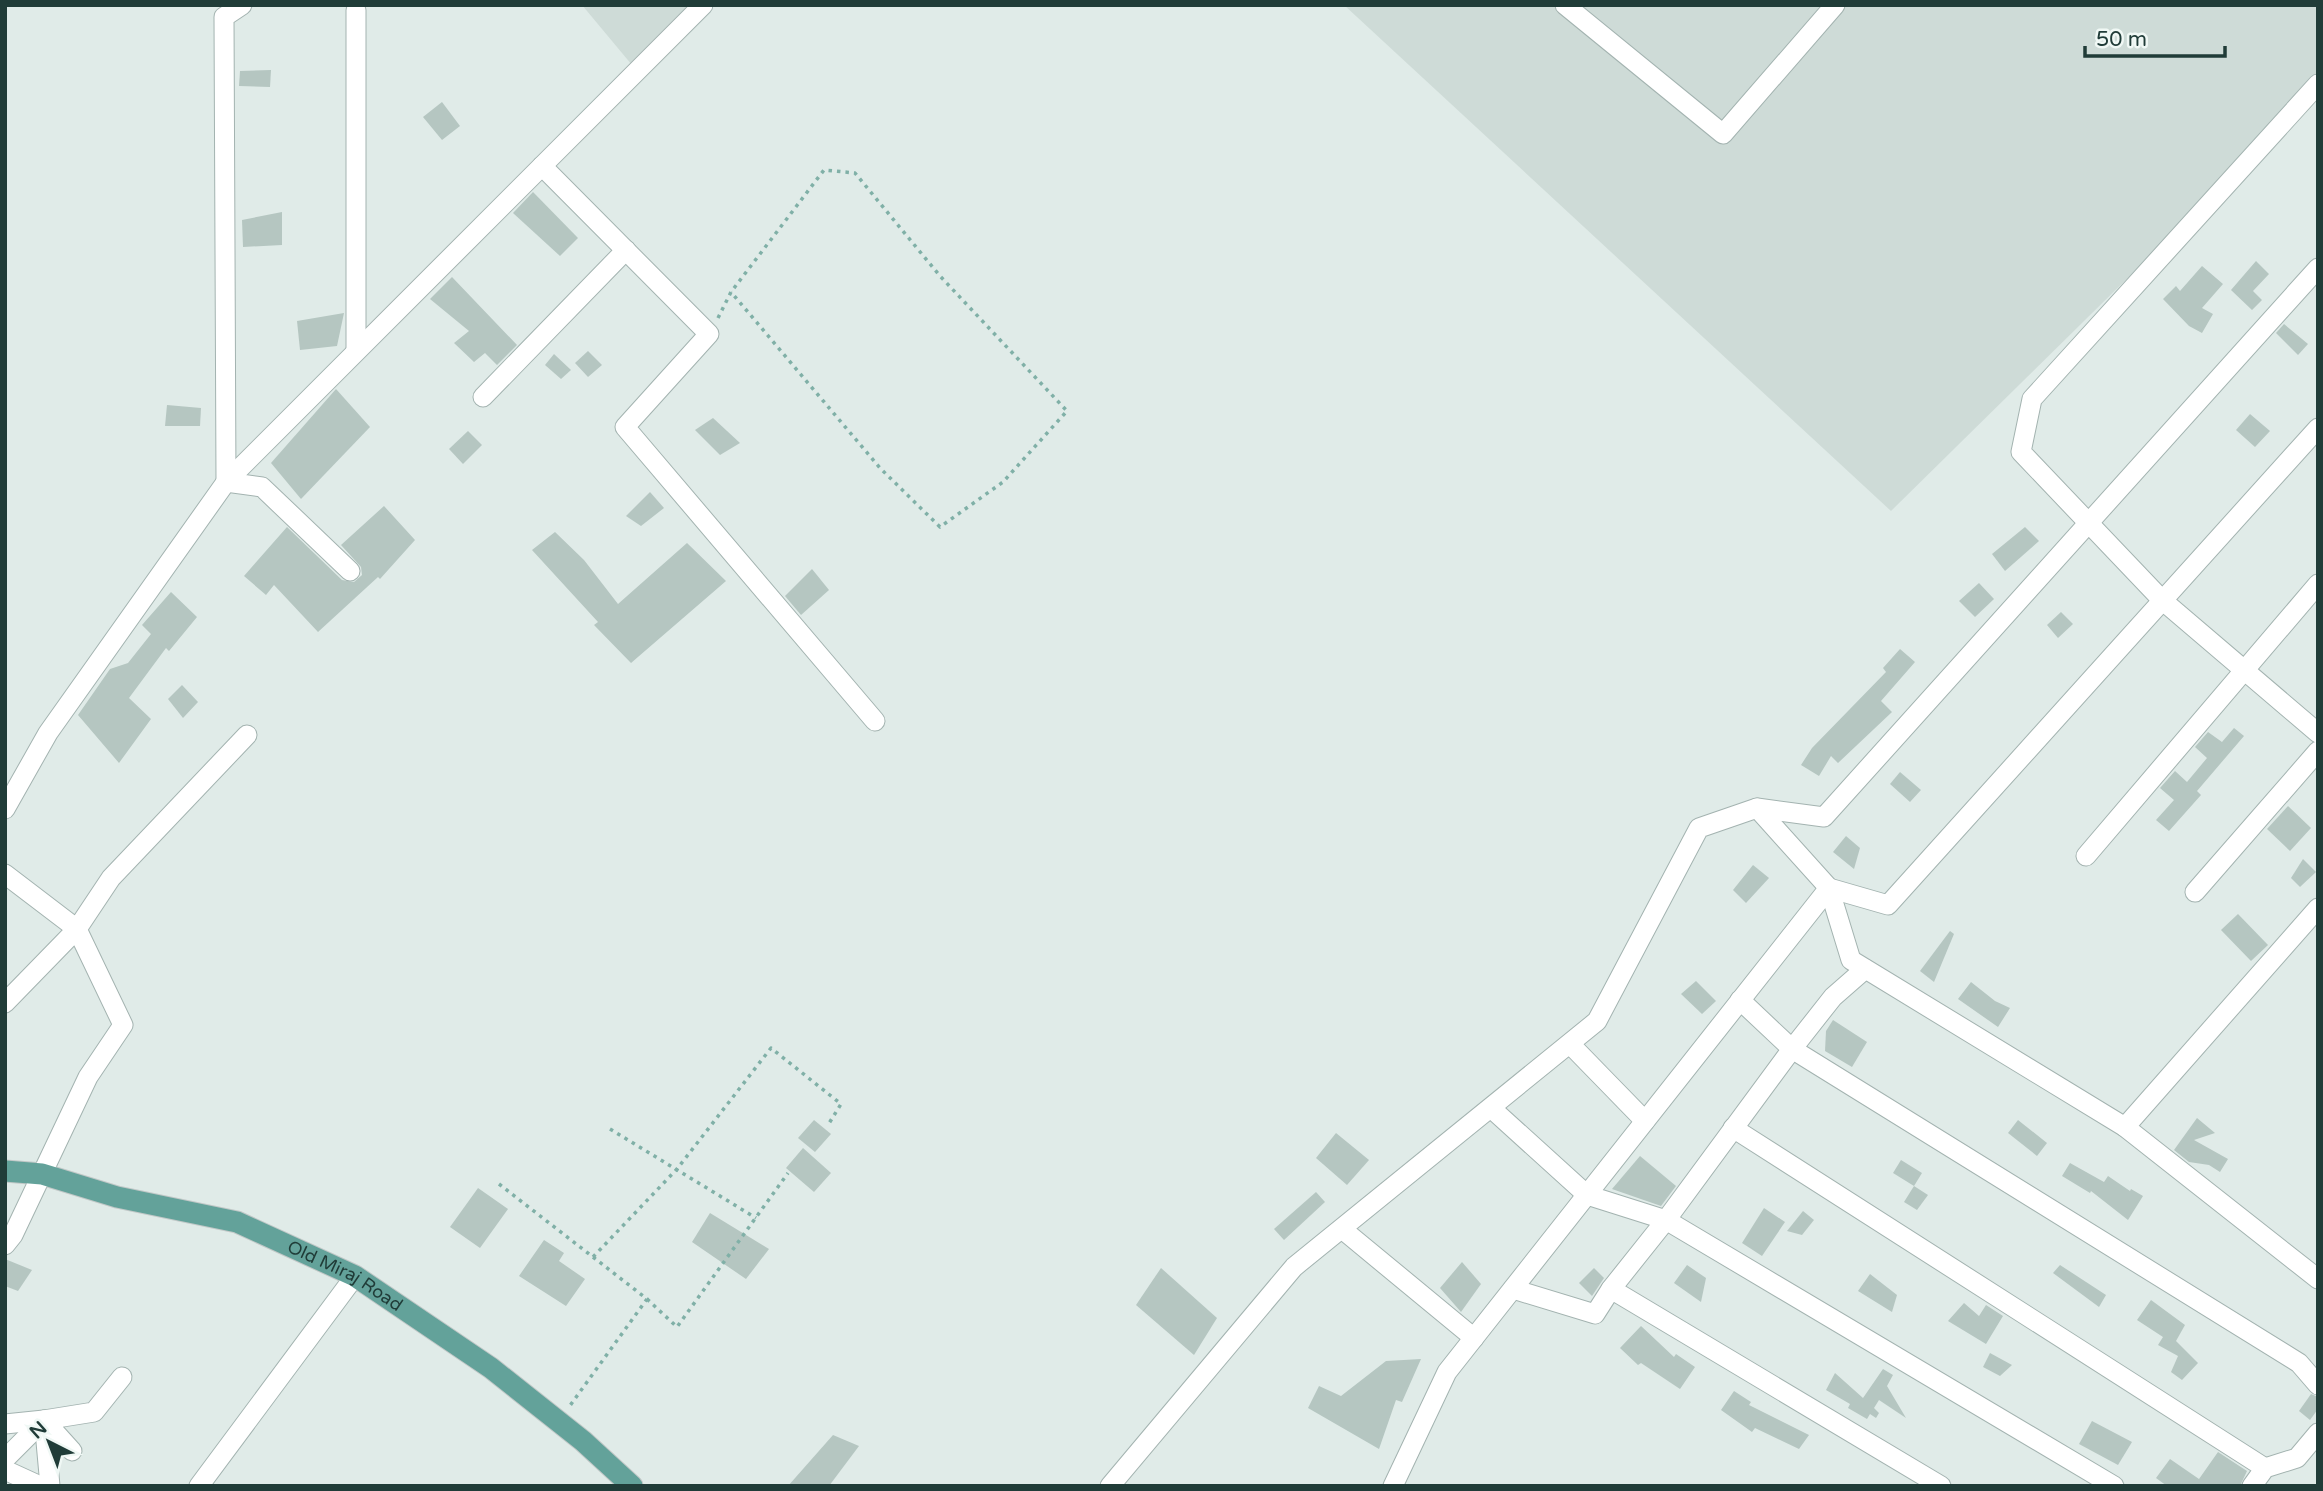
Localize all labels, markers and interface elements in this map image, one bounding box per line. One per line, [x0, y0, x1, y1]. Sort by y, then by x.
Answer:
scale bar [2085, 14, 2225, 58]
text: 50 m [2096, 27, 2147, 52]
street label: Old Miraj Road [284, 1236, 407, 1316]
north arrow [14, 1407, 84, 1477]
text: N [25, 1417, 51, 1443]

